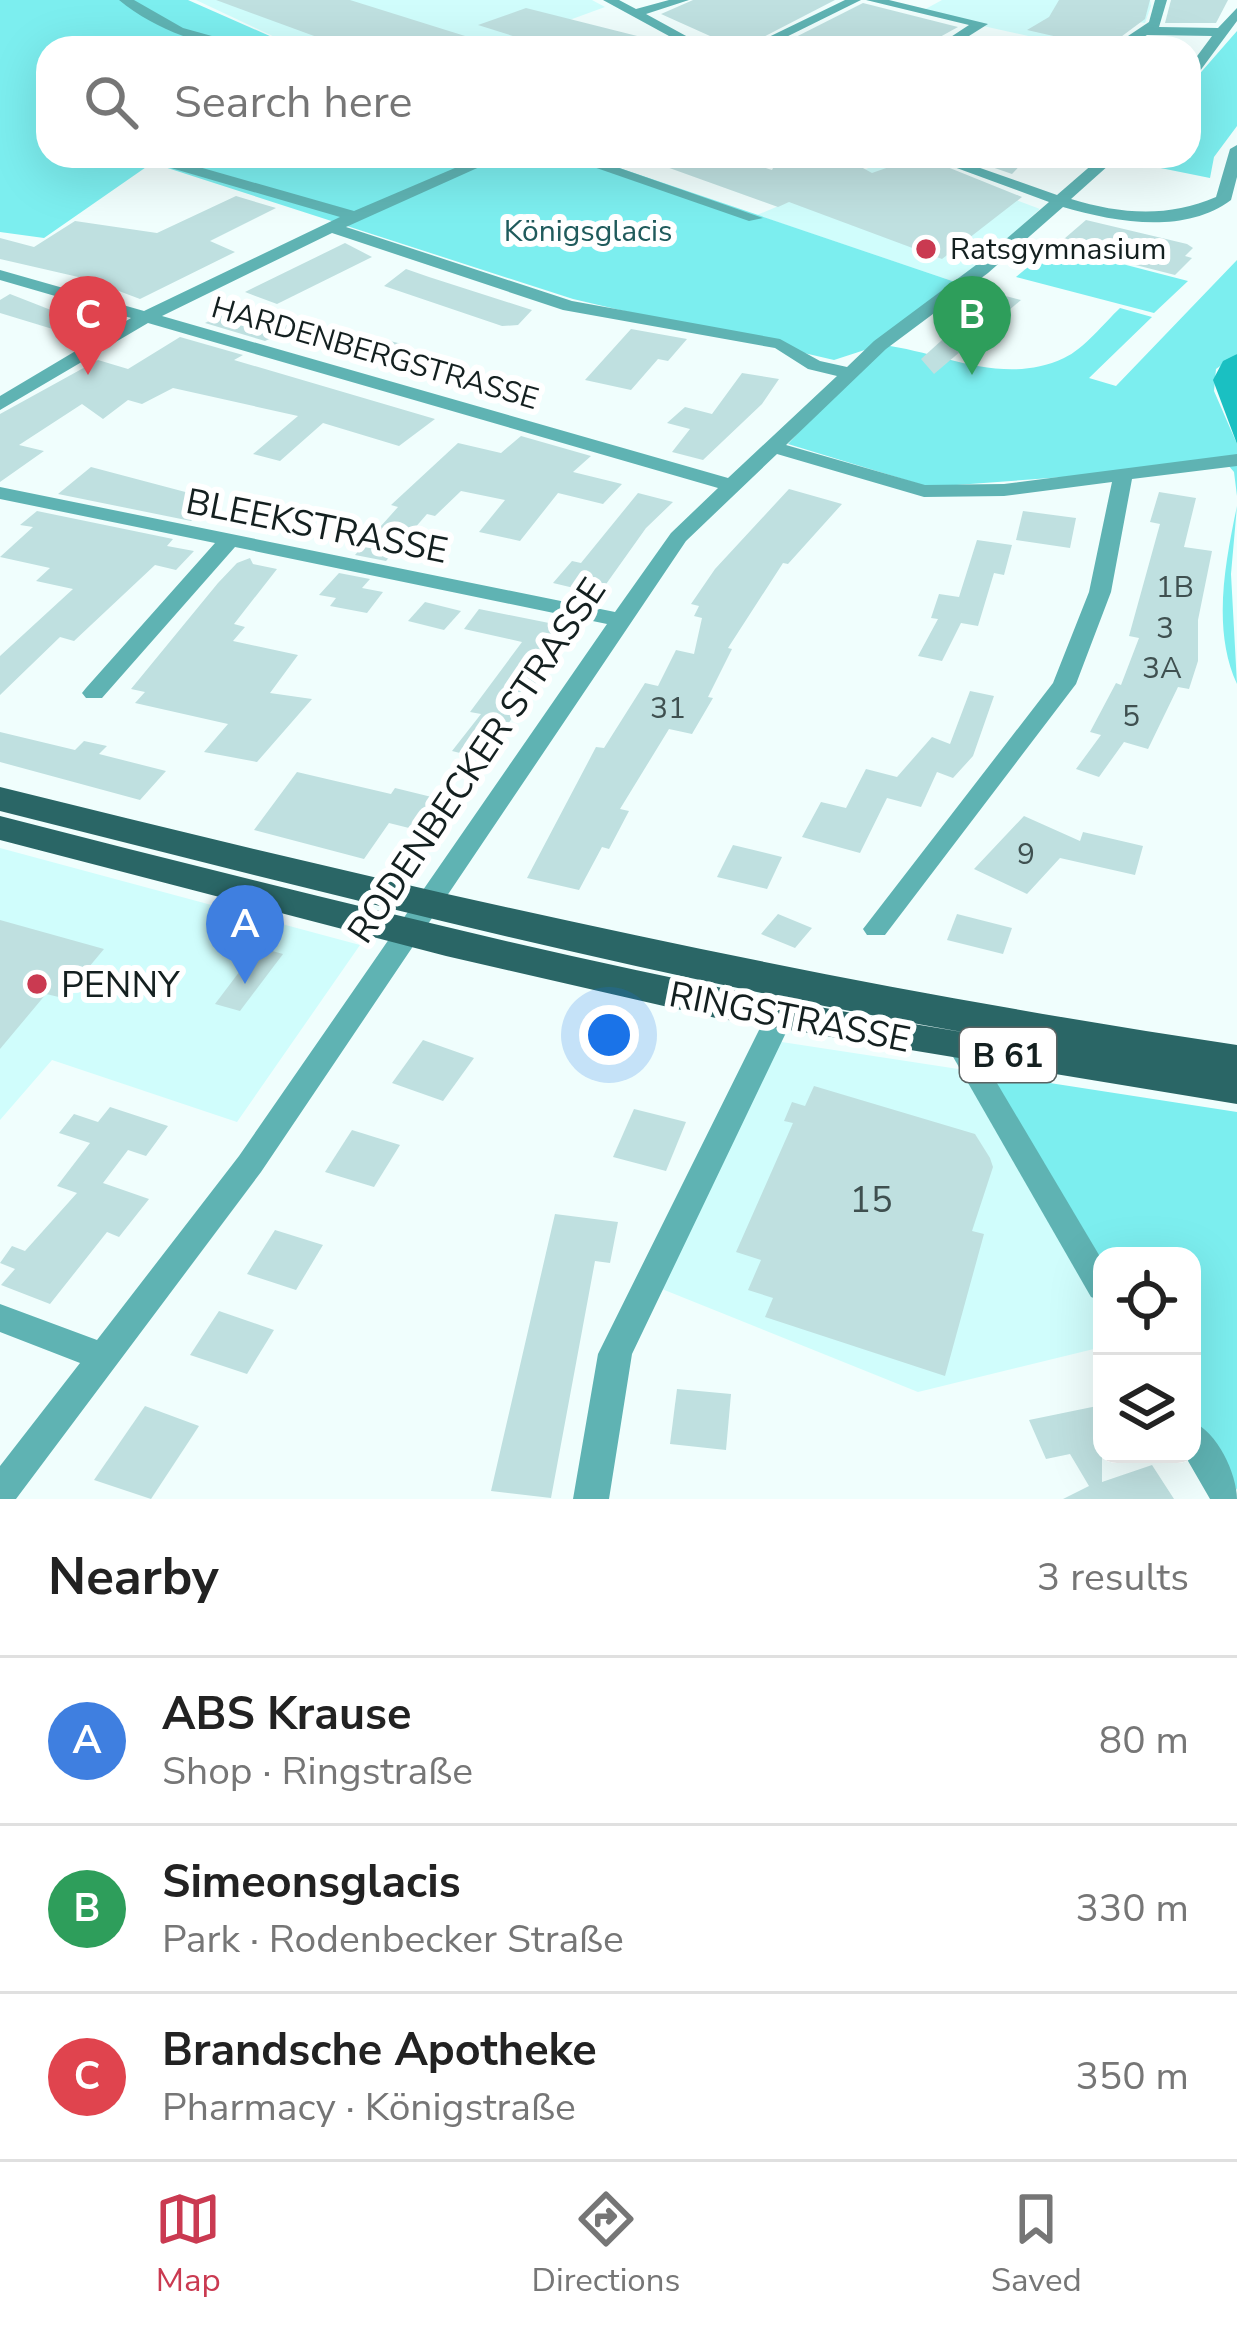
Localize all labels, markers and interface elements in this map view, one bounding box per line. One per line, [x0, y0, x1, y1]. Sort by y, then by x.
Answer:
search box [36, 36, 1201, 168]
icon: search [78, 69, 144, 135]
text: Search here [174, 72, 413, 133]
park label: Königsglacis [504, 211, 672, 252]
place label: Ratsgymnasium [950, 229, 1166, 270]
marker: Ratsgymnasium [913, 236, 939, 262]
pin: C [49, 276, 127, 375]
pin: B [933, 276, 1011, 375]
street label: HARDENBERGSTRASSE [207, 287, 543, 420]
street label: BLEEKSTRASSE [182, 477, 452, 576]
house number: 1B [1156, 567, 1194, 608]
street label: RODENBECKER STRASSE [337, 569, 618, 953]
house number: 3 [1156, 608, 1174, 649]
house number: 3A [1142, 648, 1182, 689]
house number: 31 [650, 688, 686, 729]
house number: 5 [1122, 696, 1140, 737]
house number: 9 [1017, 834, 1035, 875]
pin: A [206, 885, 284, 984]
place label: PENNY [61, 961, 180, 1010]
street label: RINGSTRASSE [665, 970, 914, 1065]
marker: PENNY [24, 971, 50, 997]
your location [579, 1005, 639, 1065]
road number: B 61 [960, 1028, 1056, 1082]
house number: 15 [849, 1176, 893, 1225]
map controls [1093, 1247, 1201, 1463]
button: locate [1093, 1247, 1201, 1355]
button: layers [1093, 1355, 1201, 1463]
text: Nearby [48, 1542, 219, 1612]
text: 3 results [1037, 1551, 1189, 1604]
text: ABS Krause [162, 1684, 411, 1745]
text: A [72, 1714, 102, 1767]
text: 80 m [1099, 1714, 1189, 1767]
text: Shop · Ringstraße [162, 1745, 473, 1798]
text: Simeonsglacis [162, 1852, 461, 1913]
text: B [74, 1882, 100, 1935]
text: 330 m [1075, 1882, 1189, 1935]
text: Park · Rodenbecker Straße [162, 1913, 624, 1966]
text: Brandsche Apotheke [162, 2020, 597, 2081]
text: C [74, 2050, 100, 2103]
text: 350 m [1075, 2050, 1189, 2103]
text: Pharmacy · Königstraße [162, 2081, 576, 2134]
tab: Map [155, 2186, 221, 2303]
tab: Directions [532, 2186, 680, 2303]
tab: Saved [991, 2186, 1082, 2303]

